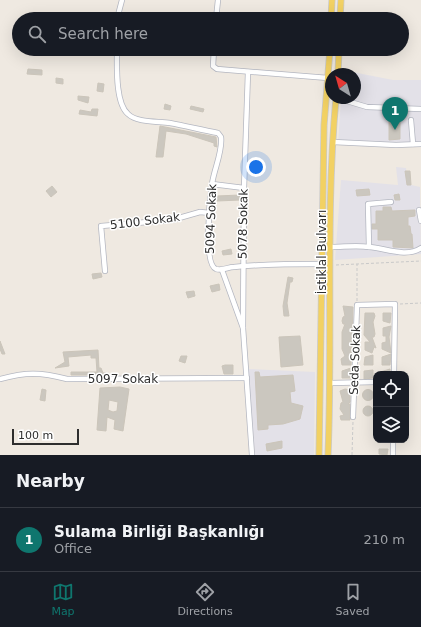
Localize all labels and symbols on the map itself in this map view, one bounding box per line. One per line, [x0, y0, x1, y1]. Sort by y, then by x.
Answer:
north arrow [325, 68, 361, 104]
pin: 1 [382, 97, 408, 130]
your location [246, 157, 266, 177]
street label: 5094 Sokak [203, 184, 219, 254]
street label: 5078 Sokak [235, 189, 251, 259]
street label: 5100 Sokak [109, 210, 181, 232]
street label: İstiklal Bulvarı [314, 210, 329, 294]
street label: Seda Sokak [347, 325, 363, 395]
street label: 5097 Sokak [88, 372, 158, 386]
scale bar [12, 427, 79, 446]

